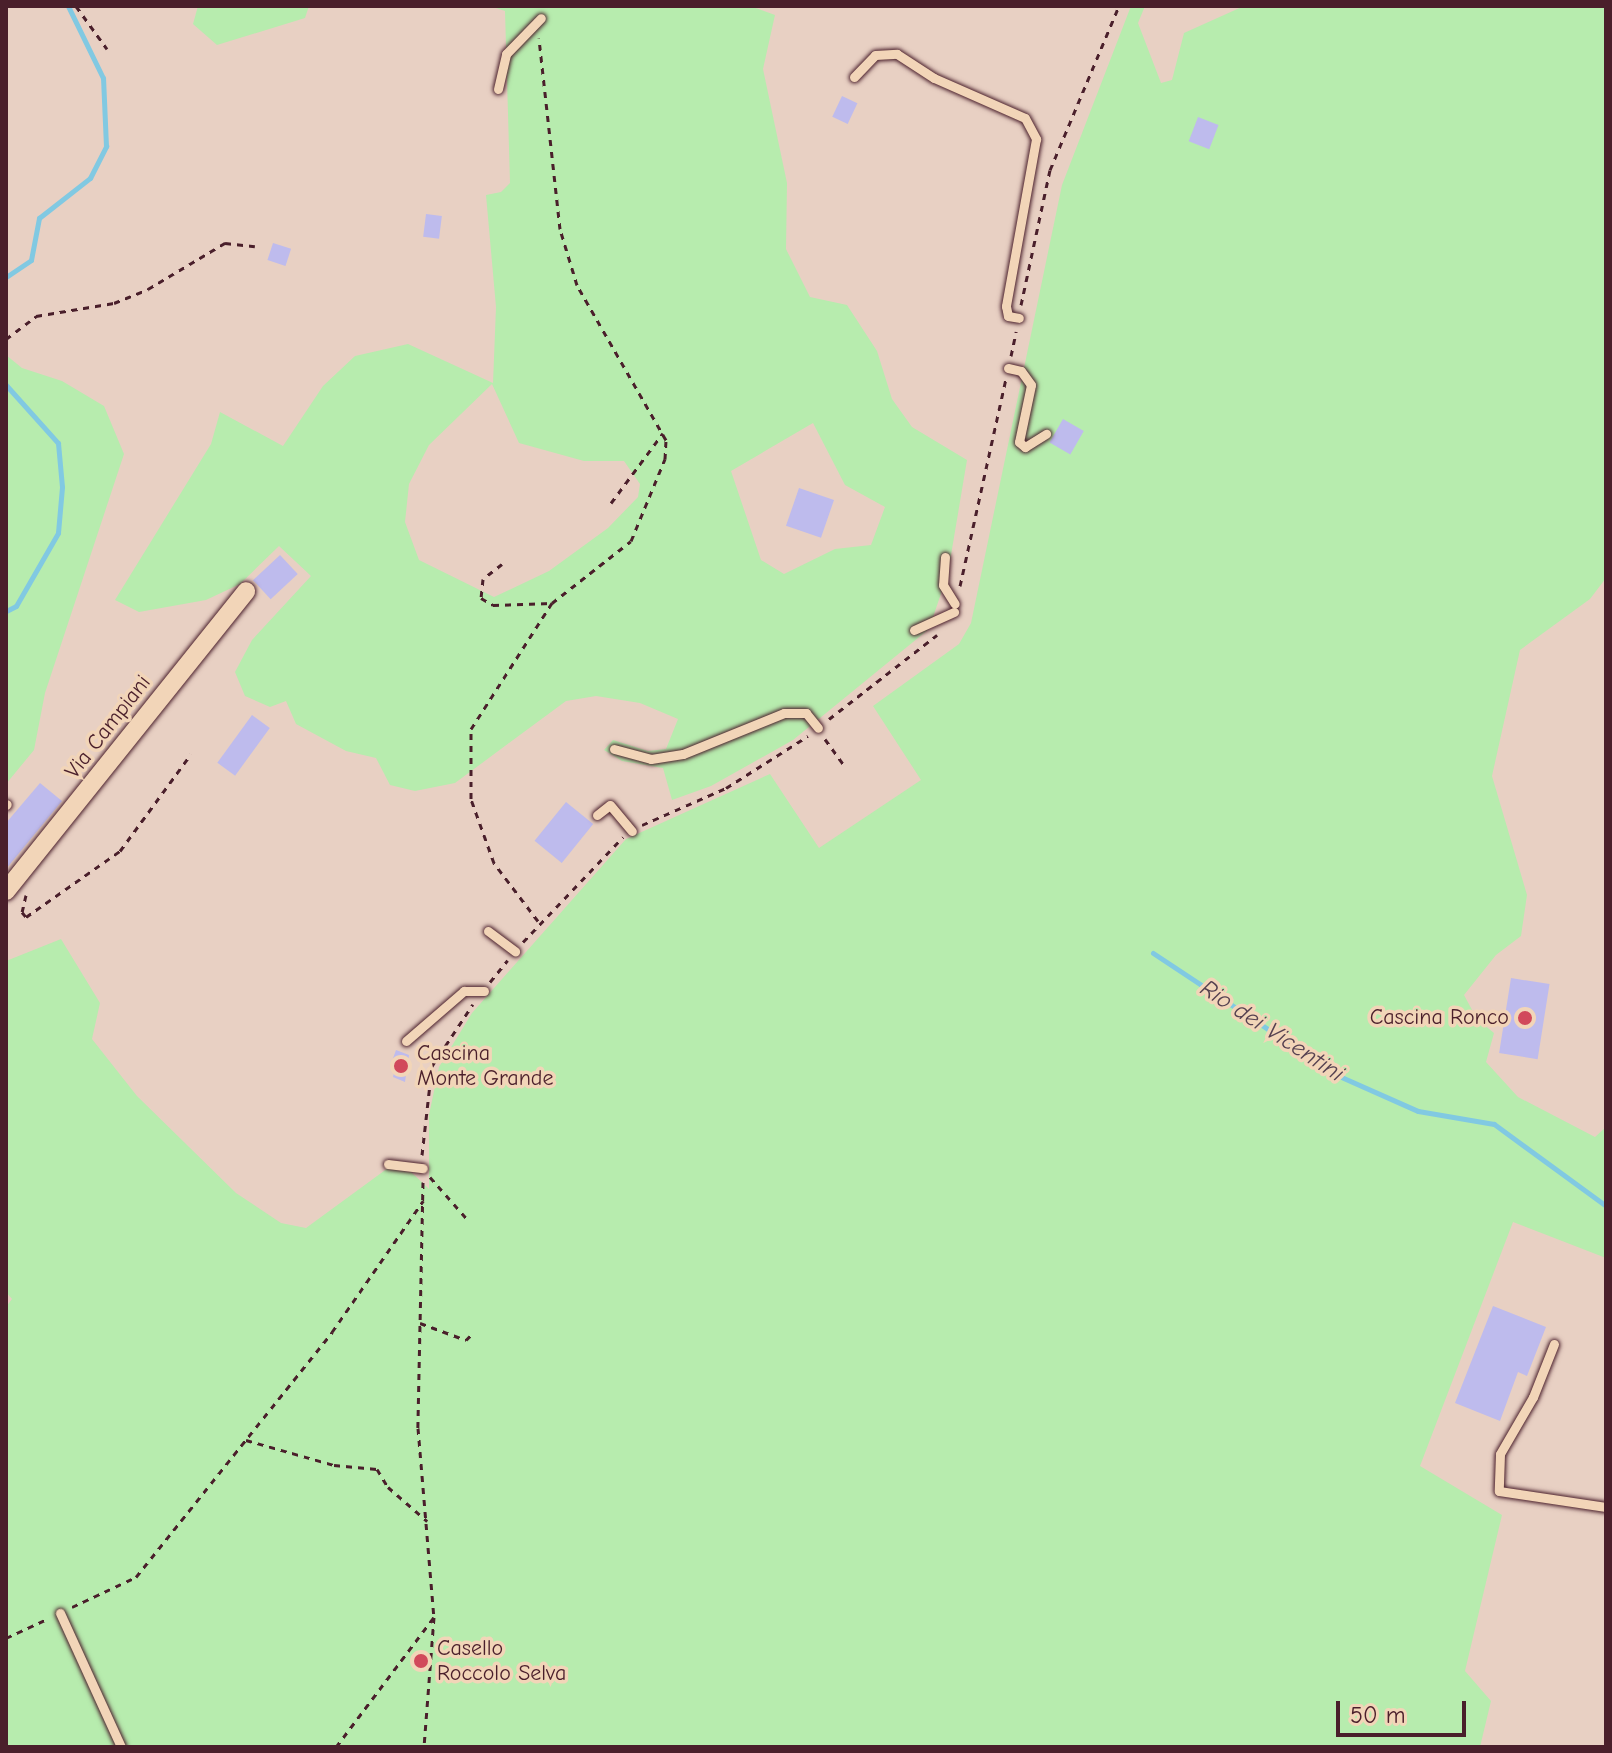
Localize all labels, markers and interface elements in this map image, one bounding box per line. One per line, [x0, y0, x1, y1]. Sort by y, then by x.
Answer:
street label: Via Campiani [60, 670, 156, 784]
water label: Rio dei Vicentini [1195, 974, 1349, 1088]
place label: Cascina Ronco [1370, 1005, 1509, 1031]
marker: Cascina Ronco [1516, 1009, 1534, 1027]
place label: Cascina Monte Grande [417, 1040, 554, 1092]
marker: Cascina Monte Grande [392, 1057, 410, 1075]
place label: Casello Roccolo Selva [437, 1635, 566, 1686]
marker: Casello Roccolo Selva [412, 1652, 430, 1670]
scale bar [1340, 1685, 1470, 1735]
text: 50 m [1350, 1701, 1406, 1729]

